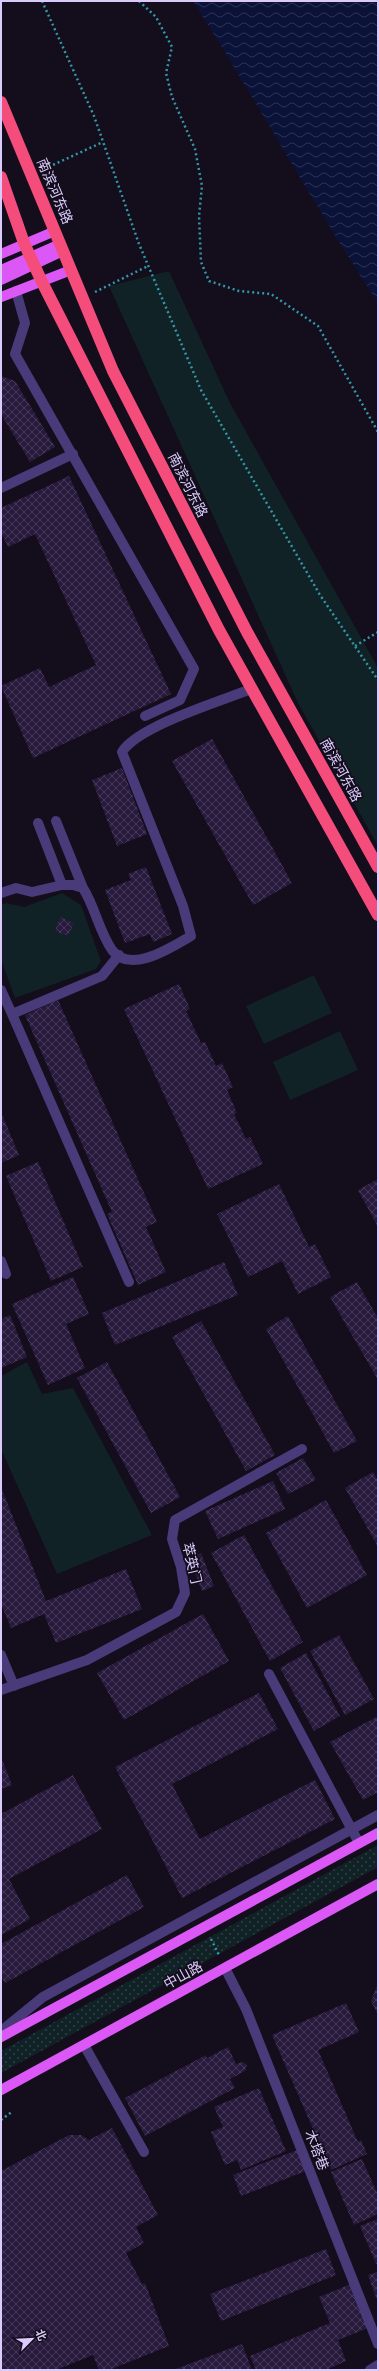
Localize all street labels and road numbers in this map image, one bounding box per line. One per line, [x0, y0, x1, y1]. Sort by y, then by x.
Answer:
street label: 南滨河东路 [33, 155, 77, 227]
street label: 南滨河东路 [164, 450, 212, 520]
street label: 南滨河东路 [316, 735, 366, 805]
street label: 萃英门 [179, 1541, 205, 1585]
street label: 中山路 [160, 1957, 206, 1993]
street label: 木塔巷 [301, 2127, 333, 2173]

